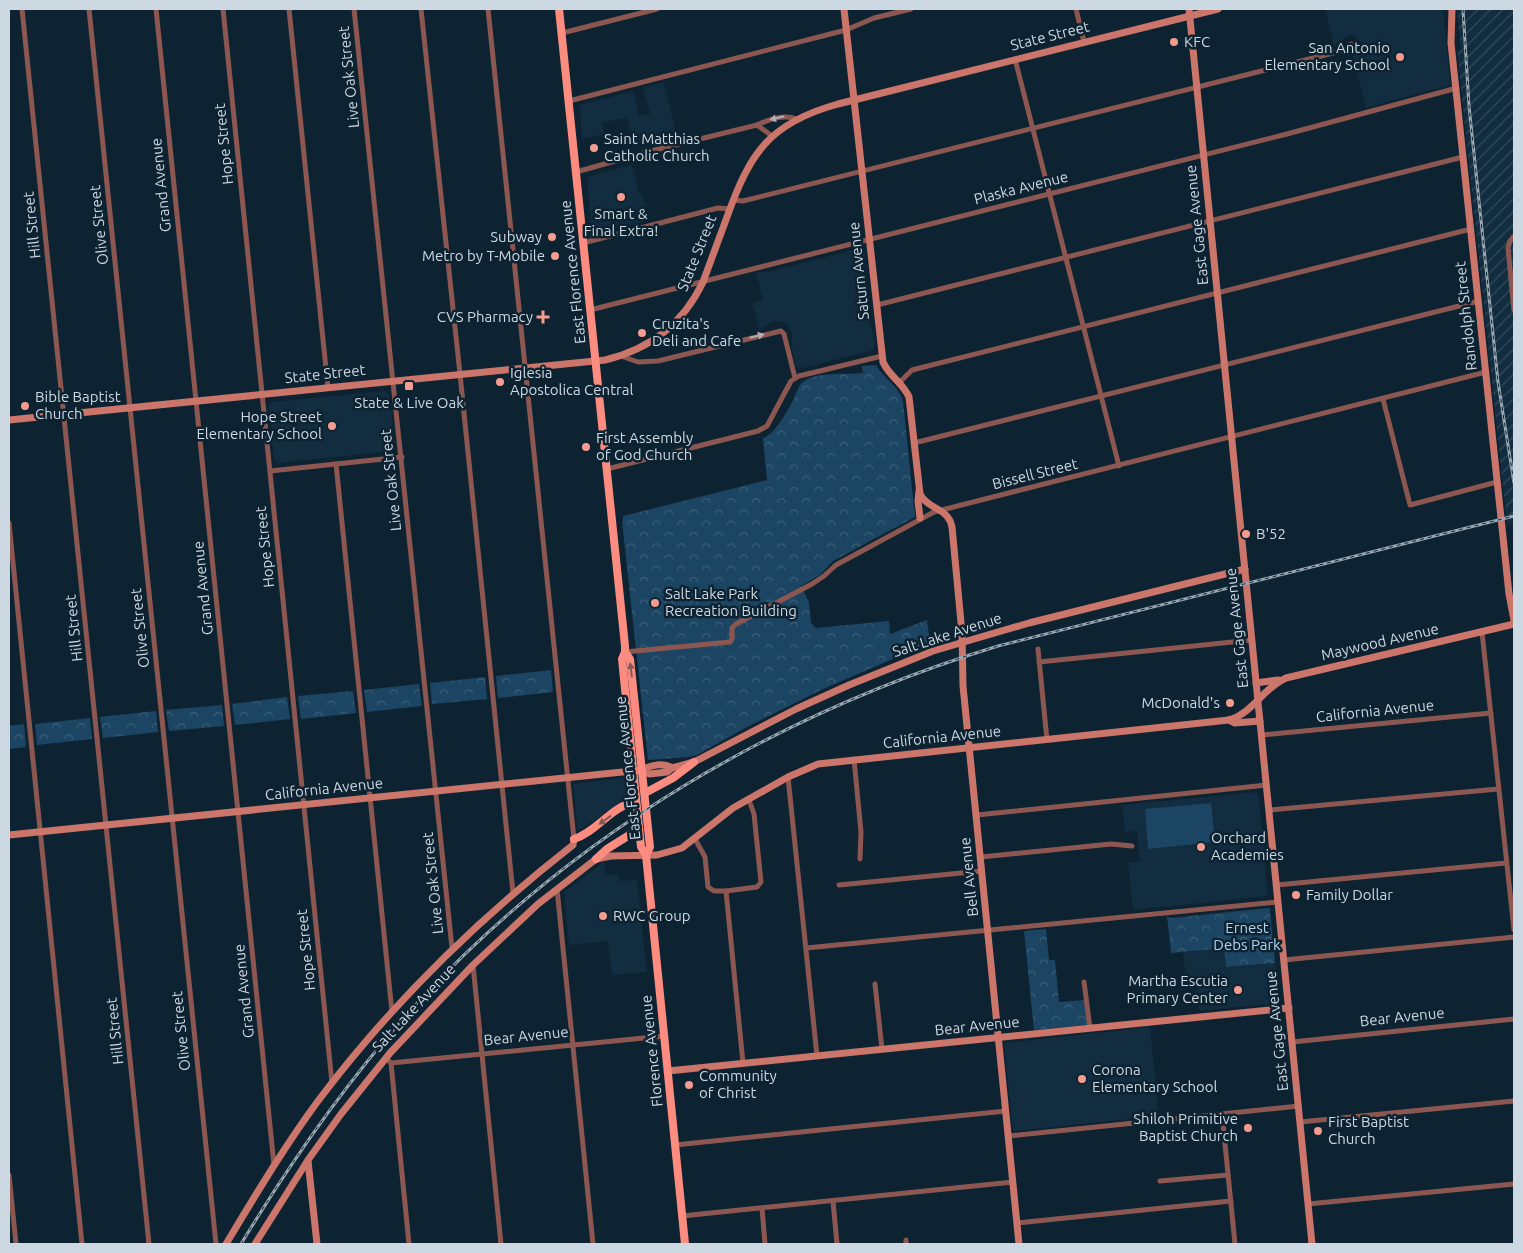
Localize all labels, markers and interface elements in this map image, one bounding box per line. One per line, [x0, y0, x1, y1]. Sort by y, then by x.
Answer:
street label: State Street [1009, 17, 1091, 54]
street label: Live Oak Street [335, 25, 362, 129]
place label: KFC [1184, 33, 1210, 50]
marker: KFC [1168, 36, 1180, 48]
place label: San Antonio Elementary School [1264, 39, 1390, 73]
marker: San Antonio Elementary School [1394, 51, 1406, 63]
street label: Hope Street [211, 102, 236, 186]
one-way arrow [769, 114, 784, 122]
place label: Saint Matthias Catholic Church [604, 130, 710, 164]
street label: Grand Avenue [147, 137, 174, 233]
marker: Saint Matthias Catholic Church [588, 142, 600, 154]
street label: East Gage Avenue [1182, 164, 1211, 286]
street label: Plaska Avenue [972, 168, 1070, 207]
street label: Olive Street [86, 184, 111, 266]
street label: Hill Street [20, 191, 43, 259]
marker: Smart & Final Extra! [615, 191, 627, 203]
street label: East Florence Avenue [557, 199, 588, 345]
place label: Smart & Final Extra! [584, 205, 658, 239]
street label: State Street [674, 212, 720, 294]
street label: Saturn Avenue [845, 221, 872, 321]
place label: Subway [490, 228, 542, 245]
marker: Subway [546, 231, 558, 243]
place label: Metro by T-Mobile [422, 247, 545, 264]
marker: Metro by T-Mobile [549, 250, 561, 262]
street label: Randolph Street [1451, 261, 1480, 372]
place label: CVS Pharmacy [437, 308, 533, 325]
marker: CVS Pharmacy [537, 311, 549, 323]
place label: Cruzita's Deli and Cafe [652, 315, 741, 349]
marker: Cruzita's Deli and Cafe [636, 327, 648, 339]
one-way arrow [749, 332, 764, 340]
street label: State Street [284, 361, 366, 386]
place label: Iglesia Apostolica Central [510, 364, 633, 398]
marker: Iglesia Apostolica Central [494, 376, 506, 388]
marker: State & Live Oak [403, 380, 415, 392]
place label: Bible Baptist Church [35, 388, 121, 422]
place label: State & Live Oak [354, 394, 464, 411]
marker: Bible Baptist Church [19, 400, 31, 412]
place label: Hope Street Elementary School [196, 408, 322, 442]
marker: Hope Street Elementary School [326, 420, 338, 432]
street label: Live Oak Street [377, 428, 404, 532]
place label: First Assembly of God Church [596, 429, 693, 463]
marker: First Assembly of God Church [580, 441, 592, 453]
street label: Bissell Street [990, 455, 1080, 492]
street label: Hope Street [252, 505, 277, 589]
place label: B'52 [1256, 525, 1286, 542]
marker: B'52 [1240, 528, 1252, 540]
street label: Grand Avenue [189, 540, 216, 636]
street label: East Gage Avenue [1222, 567, 1251, 689]
place label: Salt Lake Park Recreation Building [665, 585, 797, 619]
street label: Olive Street [127, 587, 152, 669]
street label: Hill Street [62, 594, 85, 662]
marker: Salt Lake Park Recreation Building [649, 597, 661, 609]
street label: Salt Lake Avenue [890, 609, 1004, 660]
street label: Maywood Avenue [1319, 620, 1440, 663]
one-way arrow [627, 662, 635, 678]
place label: McDonald's [1142, 694, 1220, 711]
street label: East Florence Avenue [612, 695, 643, 841]
street label: California Avenue [1315, 696, 1435, 725]
marker: McDonald's [1224, 697, 1236, 709]
street label: California Avenue [882, 722, 1002, 751]
street label: California Avenue [264, 774, 384, 803]
one-way arrow [598, 815, 612, 825]
place label: Orchard Academies [1211, 829, 1284, 863]
street label: Live Oak Street [419, 831, 446, 935]
street label: Bell Avenue [956, 837, 981, 918]
marker: Orchard Academies [1195, 841, 1207, 853]
place label: Family Dollar [1306, 886, 1393, 903]
marker: Family Dollar [1290, 889, 1302, 901]
place label: RWC Group [613, 907, 691, 924]
street label: Hope Street [293, 908, 318, 992]
marker: RWC Group [597, 910, 609, 922]
park label: Ernest Debs Park [1213, 919, 1281, 953]
street label: Grand Avenue [230, 943, 257, 1039]
street label: Salt Lake Avenue [369, 960, 459, 1055]
street label: East Gage Avenue [1262, 970, 1291, 1092]
place label: Martha Escutia Primary Center [1127, 972, 1228, 1006]
marker: Martha Escutia Primary Center [1232, 984, 1244, 996]
street label: Olive Street [168, 990, 193, 1072]
street label: Florence Avenue [637, 994, 666, 1108]
street label: Hill Street [103, 997, 126, 1065]
street label: Bear Avenue [1359, 1004, 1445, 1029]
street label: Bear Avenue [934, 1013, 1020, 1038]
street label: Bear Avenue [483, 1023, 569, 1048]
place label: Corona Elementary School [1092, 1061, 1218, 1095]
place label: Community of Christ [699, 1067, 777, 1101]
marker: Corona Elementary School [1076, 1073, 1088, 1085]
marker: Community of Christ [683, 1079, 695, 1091]
place label: Shiloh Primitive Baptist Church [1133, 1110, 1238, 1144]
place label: First Baptist Church [1328, 1113, 1409, 1147]
marker: Shiloh Primitive Baptist Church [1242, 1122, 1254, 1134]
marker: First Baptist Church [1312, 1125, 1324, 1137]

